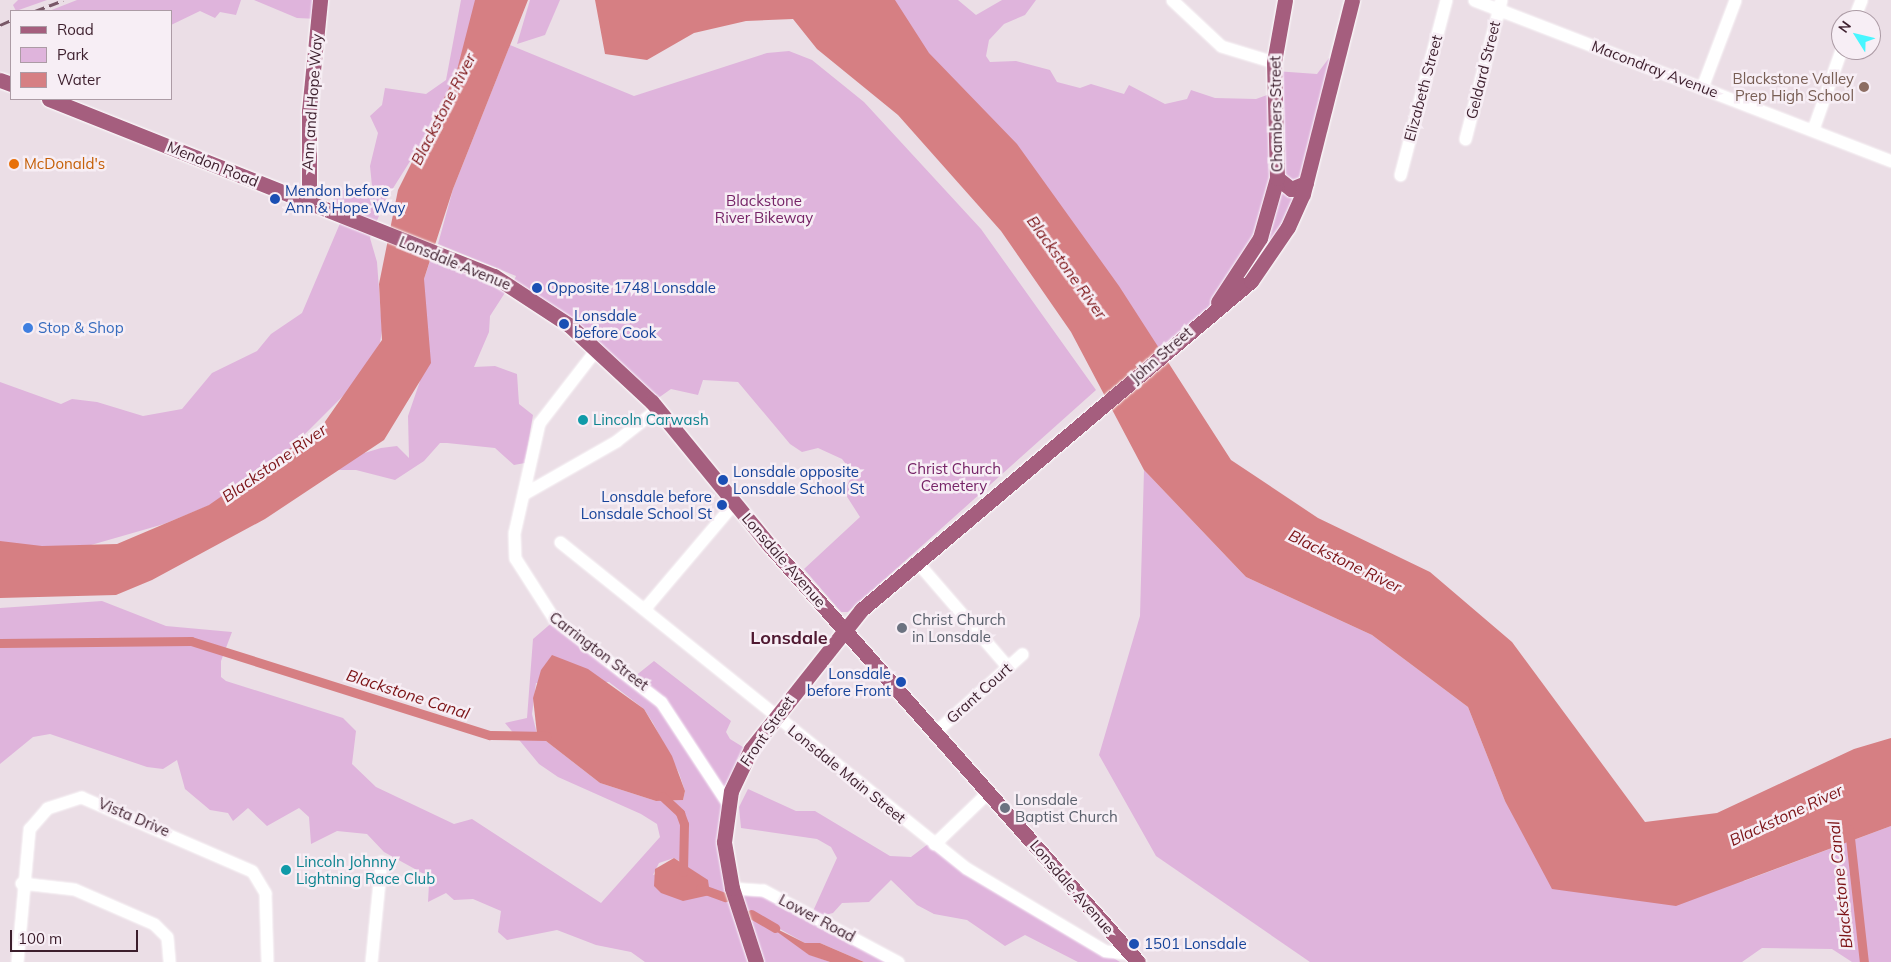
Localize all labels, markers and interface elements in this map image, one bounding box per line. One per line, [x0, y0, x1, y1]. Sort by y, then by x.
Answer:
legend [10, 10, 172, 100]
north arrow [1831, 10, 1881, 60]
text: N [1834, 17, 1855, 36]
street label: Geldard Street [1462, 19, 1504, 121]
text: Road [57, 20, 94, 39]
street label: Ann and Hope Way [298, 33, 326, 171]
street label: Elizabeth Street [1400, 33, 1446, 143]
street label: Macondray Avenue [1589, 37, 1721, 101]
text: Park [57, 45, 89, 64]
water label: Blackstone River [407, 50, 479, 168]
street label: Chambers Street [1266, 56, 1286, 172]
place label: Blackstone Valley Prep High School [1732, 69, 1854, 104]
text: Water [57, 70, 101, 89]
marker: Blackstone Valley Prep High School [1858, 81, 1870, 93]
street label: Mendon Road [165, 138, 261, 190]
place label: McDonald's [24, 155, 105, 173]
marker: McDonald's [8, 158, 20, 170]
place label: Mendon before Ann & Hope Way [285, 181, 405, 216]
park label: Blackstone River Bikeway [715, 191, 813, 226]
marker: Mendon before Ann & Hope Way [269, 193, 281, 205]
water label: Blackstone River [1023, 212, 1111, 322]
street label: Lonsdale Avenue [397, 232, 513, 294]
place label: Opposite 1748 Lonsdale [547, 279, 716, 297]
marker: Opposite 1748 Lonsdale [531, 282, 543, 294]
place label: Lonsdale before Cook [574, 306, 657, 341]
marker: Lonsdale before Cook [558, 318, 570, 330]
place label: Stop & Shop [38, 319, 124, 337]
marker: Stop & Shop [22, 322, 34, 334]
street label: John Street [1126, 323, 1196, 387]
place label: Lincoln Carwash [593, 411, 709, 429]
marker: Lincoln Carwash [577, 414, 589, 426]
water label: Blackstone River [218, 420, 330, 506]
park label: Christ Church Cemetery [907, 459, 1001, 494]
place label: Lonsdale opposite Lonsdale School St [733, 462, 864, 497]
marker: Lonsdale opposite Lonsdale School St [717, 474, 729, 486]
place label: Lonsdale before Lonsdale School St [581, 487, 712, 522]
marker: Lonsdale before Lonsdale School St [716, 499, 728, 511]
street label: Lonsdale Avenue [738, 509, 830, 611]
water label: Blackstone River [1286, 525, 1404, 597]
street label: Carrington Street [546, 608, 652, 694]
place label: Christ Church in Lonsdale [912, 610, 1006, 645]
marker: Christ Church in Lonsdale [896, 622, 908, 634]
district label: Lonsdale [750, 627, 828, 649]
street label: Grant Court [943, 659, 1015, 727]
place label: Lonsdale before Front [807, 664, 891, 699]
water label: Blackstone Canal [344, 665, 472, 723]
marker: Lonsdale before Front [895, 676, 907, 688]
street label: Front Street [736, 692, 798, 770]
street label: Lonsdale Main Street [785, 721, 909, 827]
water label: Blackstone River [1726, 780, 1846, 850]
place label: Lonsdale Baptist Church [1015, 790, 1118, 825]
street label: Vista Drive [96, 794, 172, 840]
marker: Lonsdale Baptist Church [999, 802, 1011, 814]
water label: Blackstone Canal [1824, 820, 1856, 950]
street label: Lonsdale Avenue [1026, 836, 1118, 938]
place label: Lincoln Johnny Lightning Race Club [296, 852, 435, 887]
marker: Lincoln Johnny Lightning Race Club [280, 864, 292, 876]
street label: Lower Road [776, 890, 858, 946]
scale bar [12, 920, 140, 952]
text: 100 m [18, 929, 62, 948]
place label: 1501 Lonsdale [1144, 935, 1247, 953]
marker: 1501 Lonsdale [1128, 938, 1140, 950]

